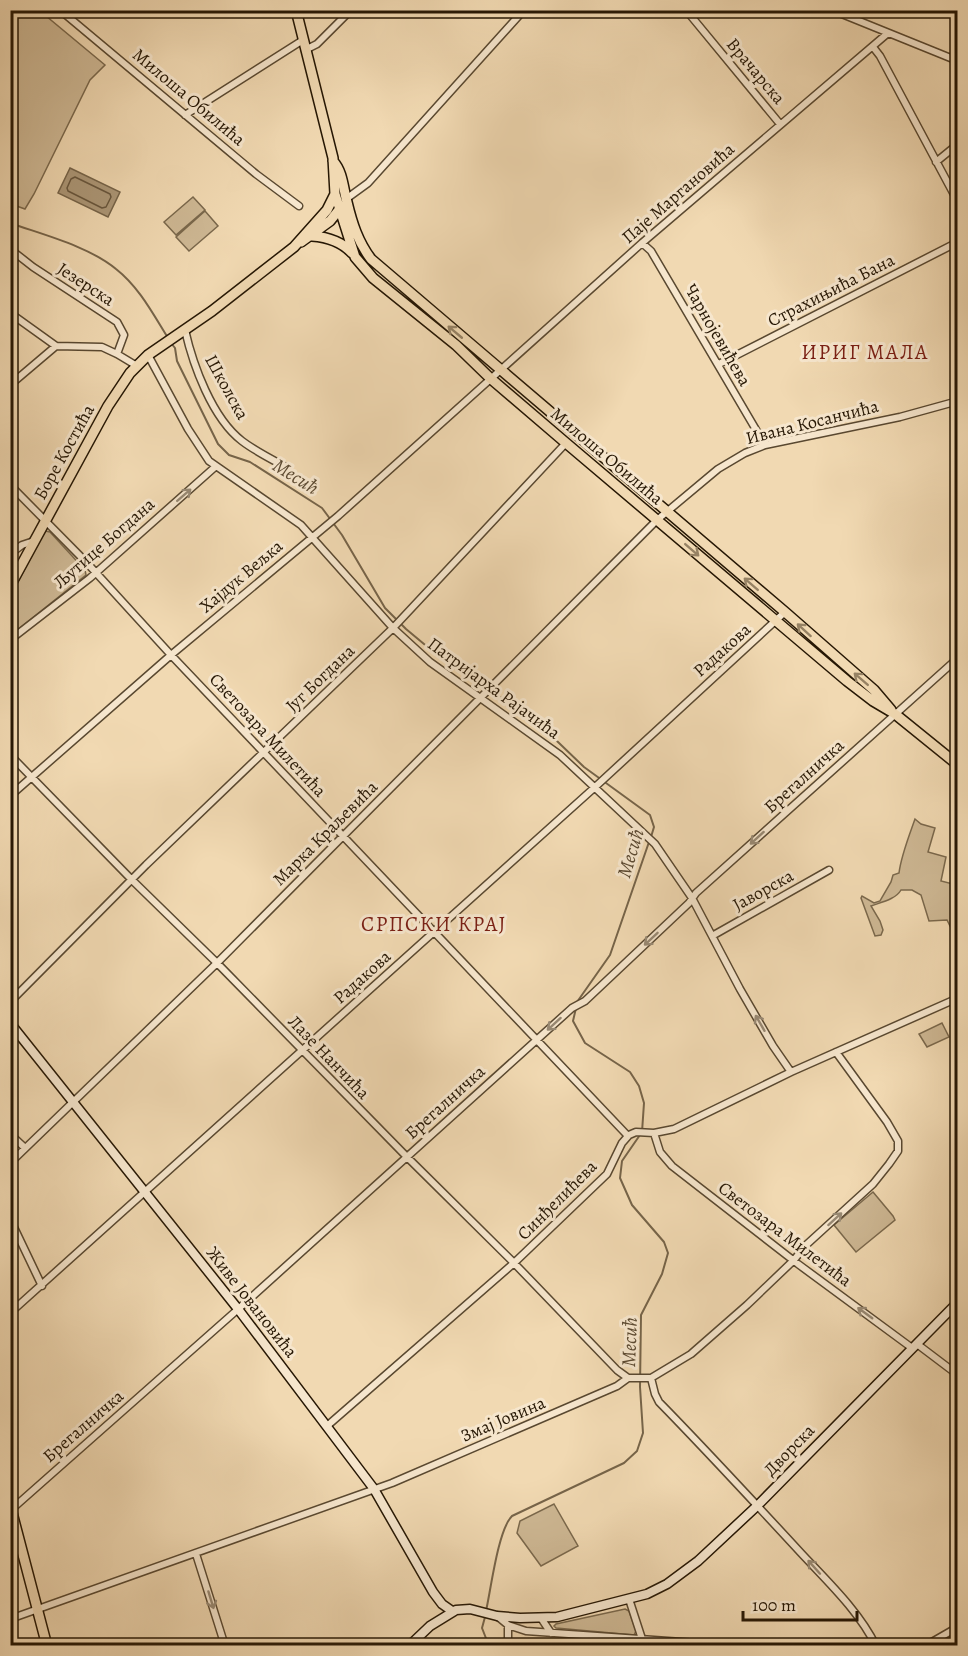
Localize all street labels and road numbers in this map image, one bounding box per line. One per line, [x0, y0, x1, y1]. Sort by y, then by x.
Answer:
street label: Врачарска [721, 33, 791, 110]
street label: Милоша Обилића [128, 43, 251, 152]
street label: Паје Маргановића [616, 137, 740, 249]
street label: Страхињића Бана [763, 247, 899, 332]
street label: Језерска [53, 257, 120, 312]
street label: Чарнојевићева [679, 280, 757, 391]
street label: Школска [199, 350, 255, 425]
street label: Ивана Косанчића [743, 394, 882, 450]
street label: Боре Костића [28, 399, 100, 504]
street label: Милоша Обилића [546, 402, 669, 511]
street label: Љутице Богдана [48, 492, 160, 594]
street label: Хајдук Вељка [194, 534, 288, 618]
street label: Радакова [688, 617, 757, 682]
street label: Патријарха Рајачића [423, 632, 566, 745]
street label: Југ Богдана [280, 638, 360, 717]
street label: Светозара Милетића [204, 668, 332, 803]
street label: Брегалничка [759, 733, 850, 818]
street label: Марка Краљевића [267, 775, 383, 891]
street label: Јаворска [728, 863, 798, 916]
street label: Радакова [328, 944, 397, 1009]
street label: Лазе Нанчића [283, 1010, 376, 1105]
street label: Брегалничка [400, 1059, 491, 1144]
street label: Синђелићева [512, 1154, 603, 1245]
street label: Светозара Милетића [713, 1176, 857, 1293]
street label: Живе Јовановића [201, 1241, 303, 1363]
street label: Брегалничка [37, 1384, 129, 1468]
street label: Змај Јовина [457, 1390, 550, 1448]
street label: Дворска [758, 1418, 820, 1481]

